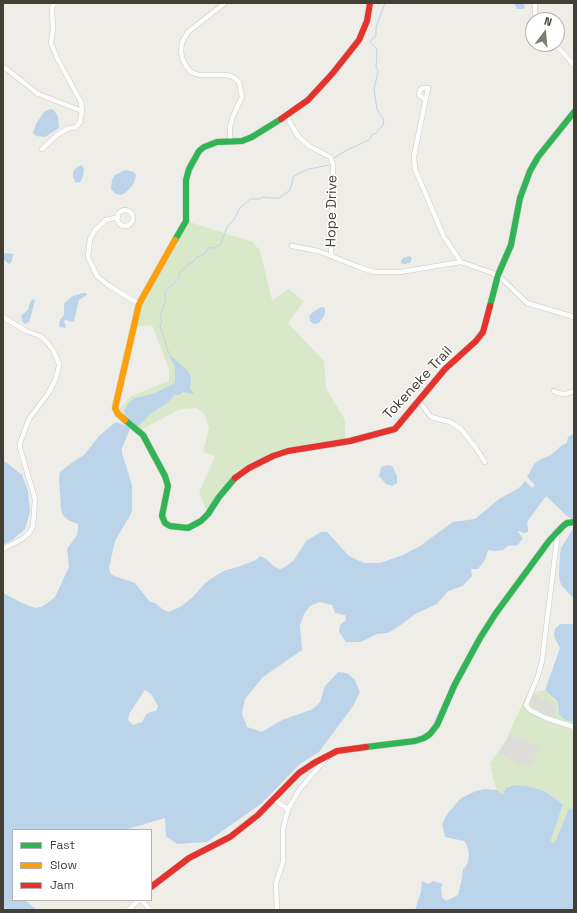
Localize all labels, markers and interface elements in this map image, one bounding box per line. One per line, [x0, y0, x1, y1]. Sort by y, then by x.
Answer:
north arrow [525, 12, 565, 52]
text: N [543, 14, 554, 29]
street label: Hope Drive [323, 175, 341, 247]
street label: Tokeneke Trail [380, 343, 456, 423]
legend [12, 829, 152, 901]
text: Fast [50, 837, 75, 853]
text: Slow [50, 857, 77, 873]
text: Jam [50, 877, 74, 893]

